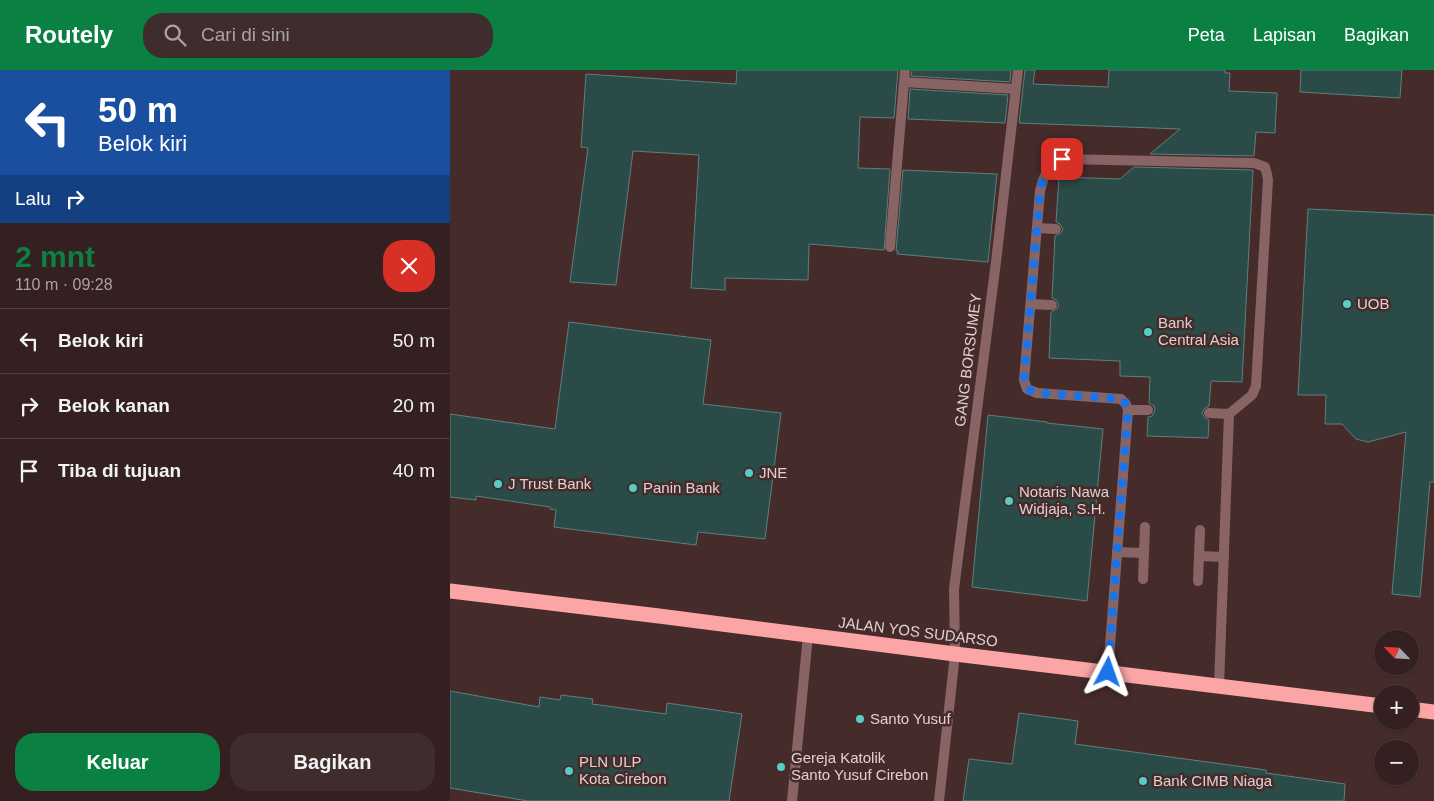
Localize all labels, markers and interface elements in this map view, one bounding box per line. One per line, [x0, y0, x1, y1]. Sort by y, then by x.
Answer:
search box [143, 13, 493, 58]
text: Routely [25, 21, 113, 48]
icon: search [161, 21, 189, 49]
text: Cari di sini [201, 24, 290, 45]
text: Peta [1188, 25, 1225, 45]
text: Lapisan [1253, 25, 1316, 45]
text: Bagikan [1344, 25, 1409, 45]
icon: left [15, 90, 80, 155]
text: 50 m [98, 90, 178, 129]
text: Belok kiri [98, 131, 187, 156]
pin [1041, 138, 1083, 180]
icon: arrive [1048, 145, 1076, 173]
icon: right [61, 185, 89, 213]
text: Lalu [15, 188, 51, 209]
text: 2 mnt [15, 240, 95, 273]
button: close [383, 240, 435, 292]
text: 110 m · 09:28 [15, 276, 113, 293]
street label: GANG BORSUMEY [951, 292, 984, 428]
place label: UOB [1357, 295, 1390, 312]
marker: UOB [1341, 298, 1353, 310]
place label: Bank Central Asia [1158, 314, 1240, 348]
marker: Bank Central Asia [1142, 326, 1154, 338]
icon: left [15, 327, 43, 355]
text: Belok kiri [58, 330, 144, 351]
text: 50 m [393, 330, 435, 351]
icon: right [15, 392, 43, 420]
text: Belok kanan [58, 395, 170, 416]
text: 20 m [393, 395, 435, 416]
icon: arrive [15, 457, 43, 485]
text: Tiba di tujuan [58, 460, 181, 481]
text: 40 m [393, 460, 435, 481]
place label: JNE [759, 464, 787, 481]
marker: JNE [743, 467, 755, 479]
place label: J Trust Bank [508, 475, 592, 492]
marker: J Trust Bank [492, 478, 504, 490]
place label: Panin Bank [643, 479, 720, 496]
marker: Panin Bank [627, 482, 639, 494]
place label: Notaris Nawa Widjaja, S.H. [1019, 483, 1110, 517]
marker: Notaris Nawa Widjaja, S.H. [1003, 495, 1015, 507]
street label: JALAN YOS SUDARSO [837, 613, 999, 650]
north arrow [1374, 630, 1419, 675]
map controls [1374, 630, 1419, 785]
position arrow [1081, 645, 1133, 697]
button: + [1374, 685, 1419, 730]
place label: Santo Yusuf [870, 710, 951, 727]
marker: Santo Yusuf [854, 713, 866, 725]
button: Keluar [15, 733, 220, 791]
button: Bagikan [230, 733, 435, 791]
button: − [1374, 740, 1419, 785]
place label: Gereja Katolik Santo Yusuf Cirebon [791, 749, 928, 783]
place label: PLN ULP Kota Cirebon [579, 753, 667, 787]
marker: Gereja Katolik Santo Yusuf Cirebon [775, 761, 787, 773]
marker: PLN ULP Kota Cirebon [563, 765, 575, 777]
place label: Bank CIMB Niaga [1153, 772, 1273, 789]
marker: Bank CIMB Niaga [1137, 775, 1149, 787]

